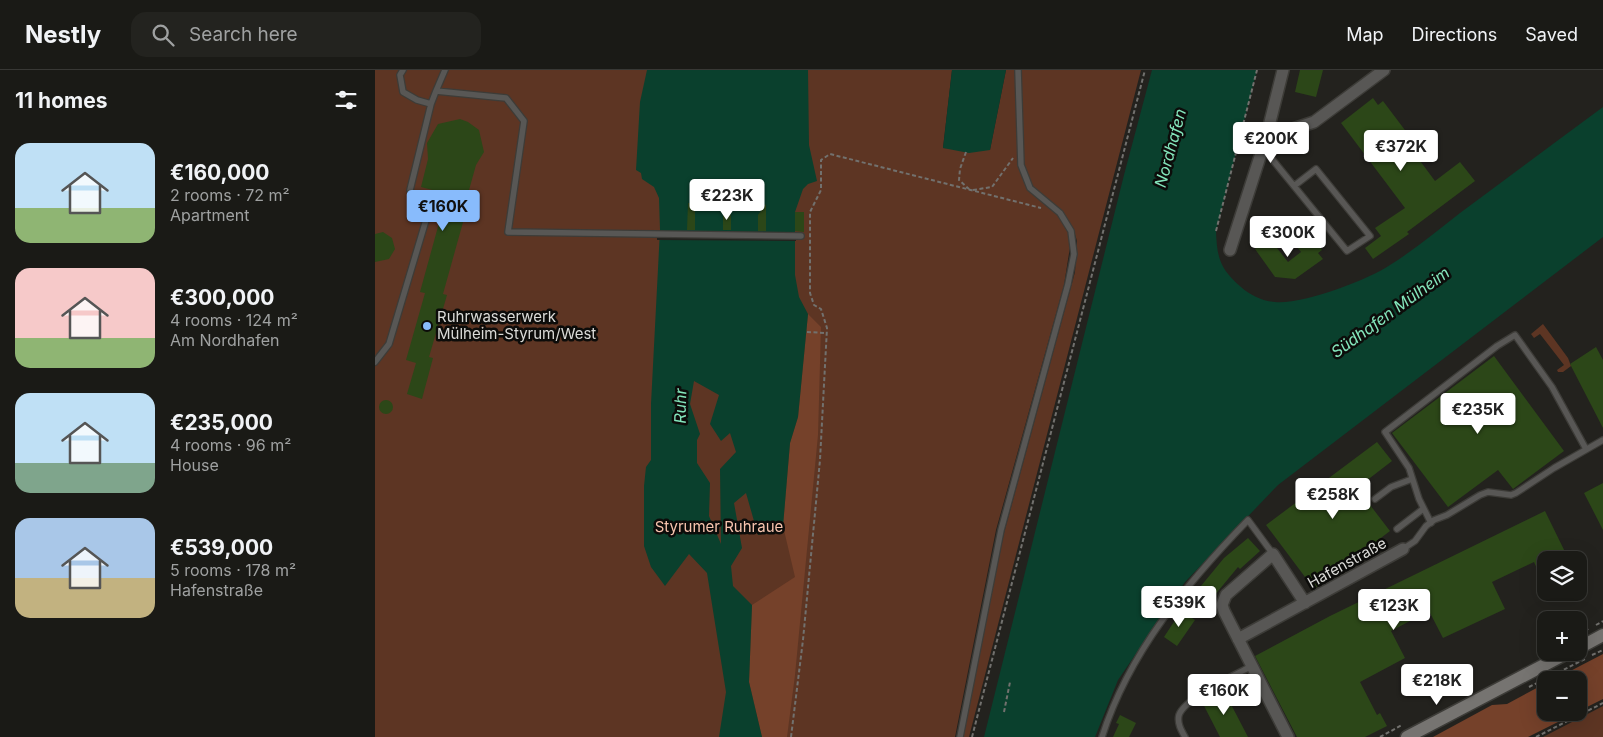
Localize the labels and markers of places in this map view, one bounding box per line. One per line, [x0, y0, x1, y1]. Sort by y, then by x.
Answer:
pin: €200K [1236, 122, 1306, 164]
pin: €372K [1366, 129, 1436, 172]
pin: €223K [692, 178, 762, 221]
pin: €160K [408, 190, 478, 232]
pin: €300K [1253, 216, 1323, 258]
place label: Ruhrwasserwerk Mülheim-Styrum/West [437, 307, 596, 343]
marker: Ruhrwasserwerk Mülheim-Styrum/West [421, 320, 433, 332]
pin: €235K [1443, 392, 1513, 435]
pin: €258K [1298, 478, 1368, 520]
pin: €539K [1144, 586, 1214, 628]
pin: €123K [1359, 588, 1429, 631]
pin: €218K [1402, 664, 1472, 706]
pin: €160K [1189, 674, 1259, 716]

